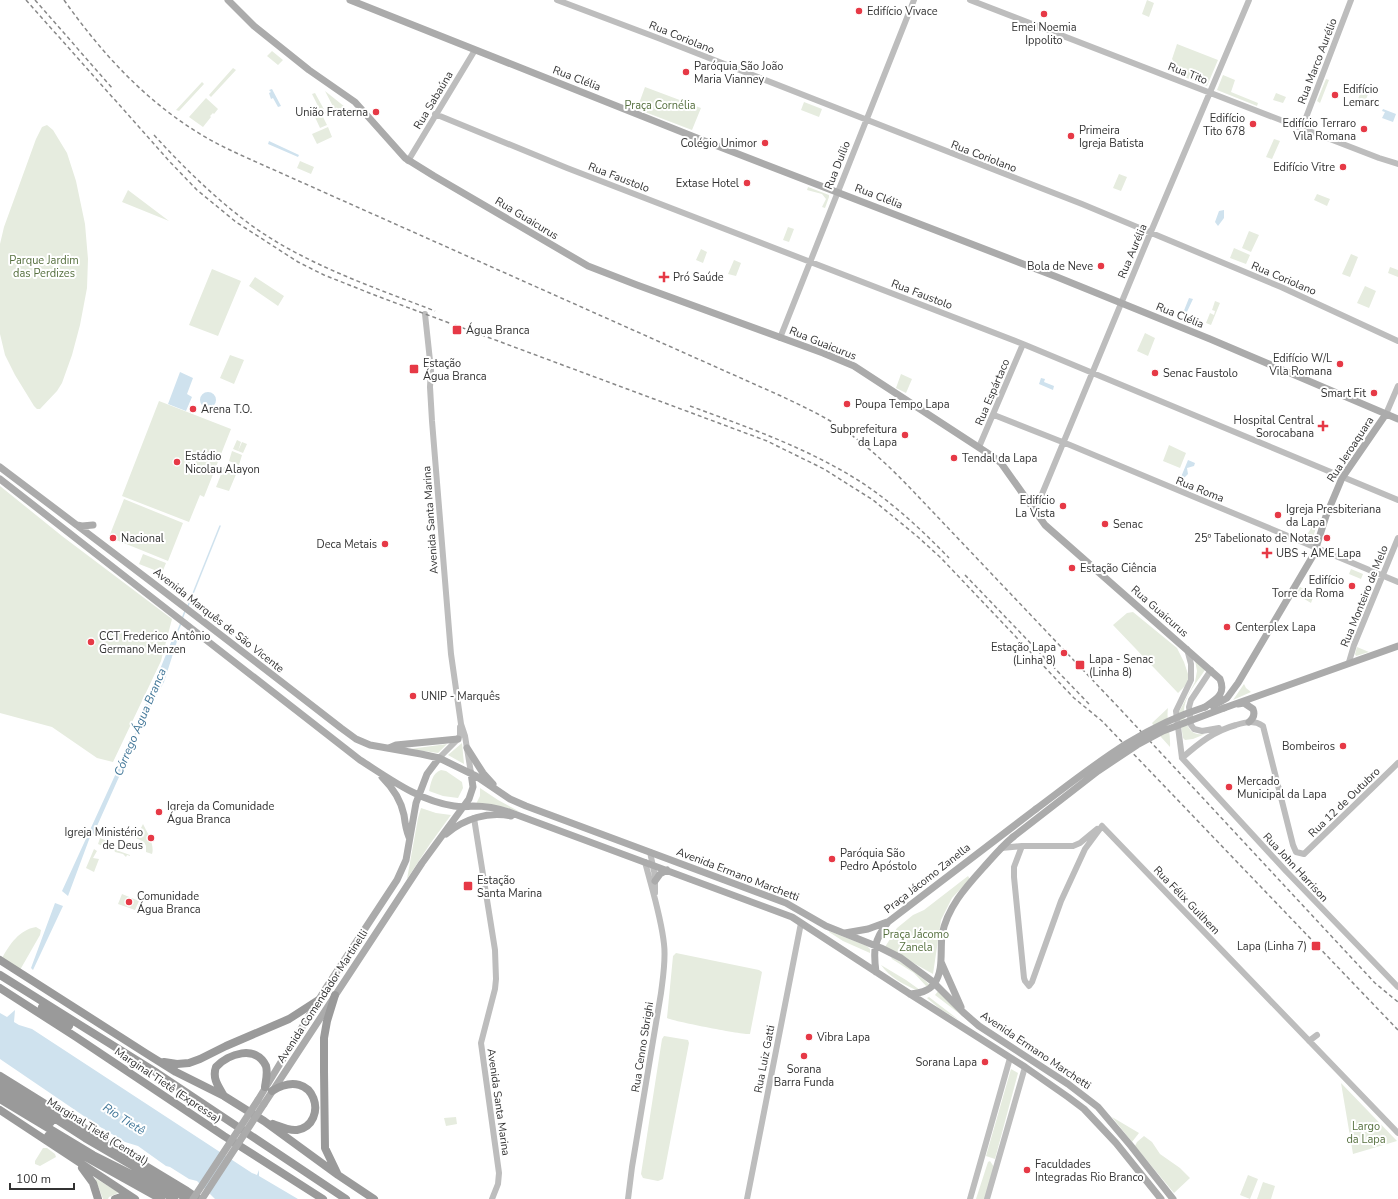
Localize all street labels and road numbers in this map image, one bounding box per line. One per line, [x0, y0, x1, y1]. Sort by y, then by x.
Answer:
street label: Rua Marco Aurélio [1294, 16, 1341, 106]
street label: Rua Coriolano [647, 18, 717, 57]
street label: Rua Tito [1166, 59, 1210, 88]
street label: Rua Clélia [551, 62, 603, 95]
street label: Rua Sabaúna [410, 68, 457, 132]
street label: Rua Coriolano [949, 137, 1019, 176]
street label: Rua Duílio [821, 139, 854, 192]
street label: Rua Faustolo [586, 159, 652, 196]
street label: Rua Clélia [853, 180, 905, 213]
street label: Rua Guaicurus [492, 194, 561, 243]
street label: Rua Aurélia [1114, 222, 1151, 281]
street label: Rua Coriolano [1249, 258, 1319, 299]
street label: Rua Faustolo [889, 276, 955, 313]
street label: Rua Clélia [1154, 299, 1206, 332]
street label: Rua Guaicurus [787, 323, 859, 364]
street label: Rua Espártaco [972, 357, 1013, 428]
street label: Rua Jeroaquara [1324, 413, 1377, 485]
street label: Avenida Santa Marina [419, 465, 442, 574]
street label: Rua Roma [1173, 473, 1226, 506]
street label: Rua Monteiro de Melo [1337, 543, 1392, 649]
street label: Avenida Marquês de São Vicente [150, 565, 287, 676]
street label: Rua Guaicurus [1128, 582, 1192, 640]
street label: Rua 12 de Outubro [1305, 764, 1383, 841]
street label: Rua John Harrison [1260, 830, 1332, 905]
street label: Praça Jácomo Zanella [881, 840, 974, 917]
street label: Avenida Ermano Marchetti [674, 844, 801, 905]
street label: Rua Félix Guilhem [1150, 863, 1223, 938]
street label: Avenida Comendador Martinelli [274, 927, 371, 1066]
street label: Rua Cenno Sbrighi [628, 1001, 657, 1093]
street label: Avenida Ermano Marchetti [978, 1008, 1094, 1093]
street label: Rua Luiz Gatti [751, 1024, 778, 1094]
street label: Marginal Tietê (Expressa) [112, 1044, 224, 1127]
street label: Avenida Santa Marina [484, 1047, 513, 1157]
street label: Marginal Tietê (Central) [44, 1094, 151, 1169]

